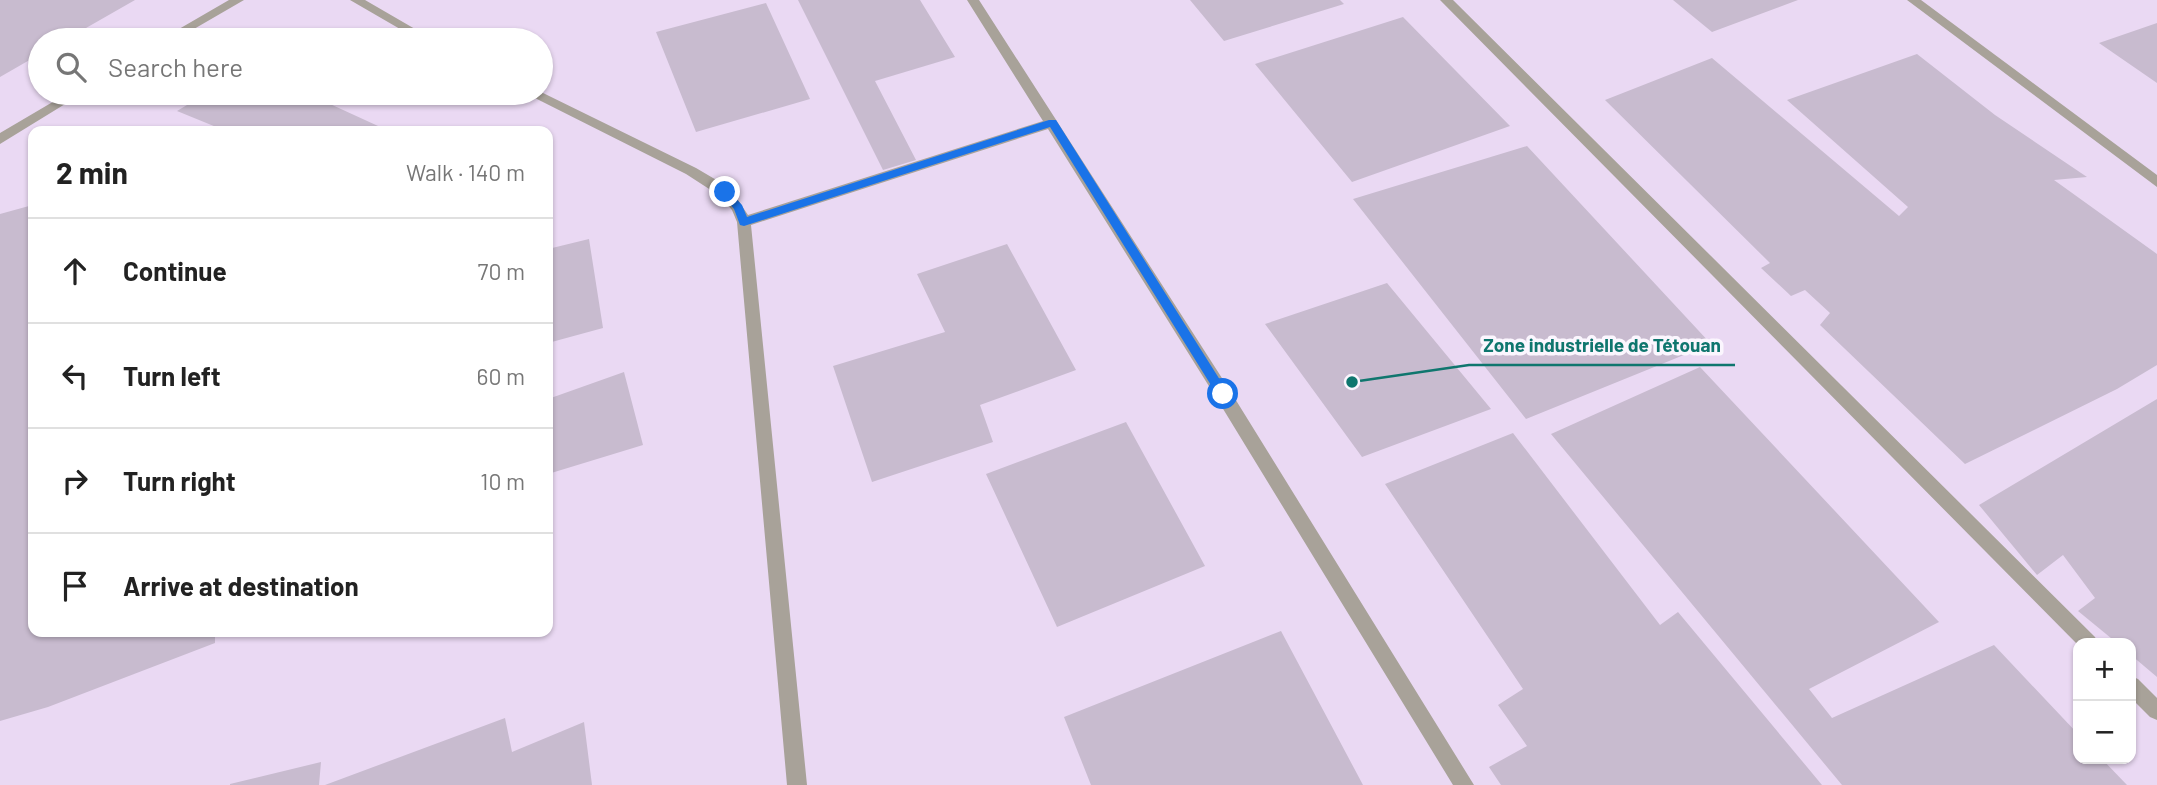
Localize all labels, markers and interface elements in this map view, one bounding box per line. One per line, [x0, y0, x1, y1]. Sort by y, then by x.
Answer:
search box [28, 28, 553, 105]
icon: search [52, 48, 90, 86]
text: Search here [108, 51, 243, 82]
text: 2 min [56, 154, 128, 190]
text: Walk · 140 m [406, 158, 525, 186]
route end [709, 176, 740, 207]
icon: ahead [56, 252, 94, 290]
text: Continue [123, 255, 227, 286]
text: 70 m [478, 257, 525, 285]
callout: Zone industrielle de Tétouan [1469, 325, 1735, 365]
text: Zone industrielle de Tétouan [1483, 333, 1721, 356]
icon: left [56, 357, 94, 395]
text: Turn left [123, 360, 221, 391]
text: 60 m [477, 362, 525, 390]
route start [1207, 378, 1238, 409]
icon: right [56, 462, 94, 500]
text: Turn right [123, 465, 236, 496]
text: 10 m [480, 467, 525, 495]
icon: arrive [56, 567, 94, 605]
text: Arrive at destination [123, 570, 359, 601]
map controls [2073, 638, 2136, 764]
button: + [2073, 638, 2136, 701]
button: − [2073, 701, 2136, 764]

